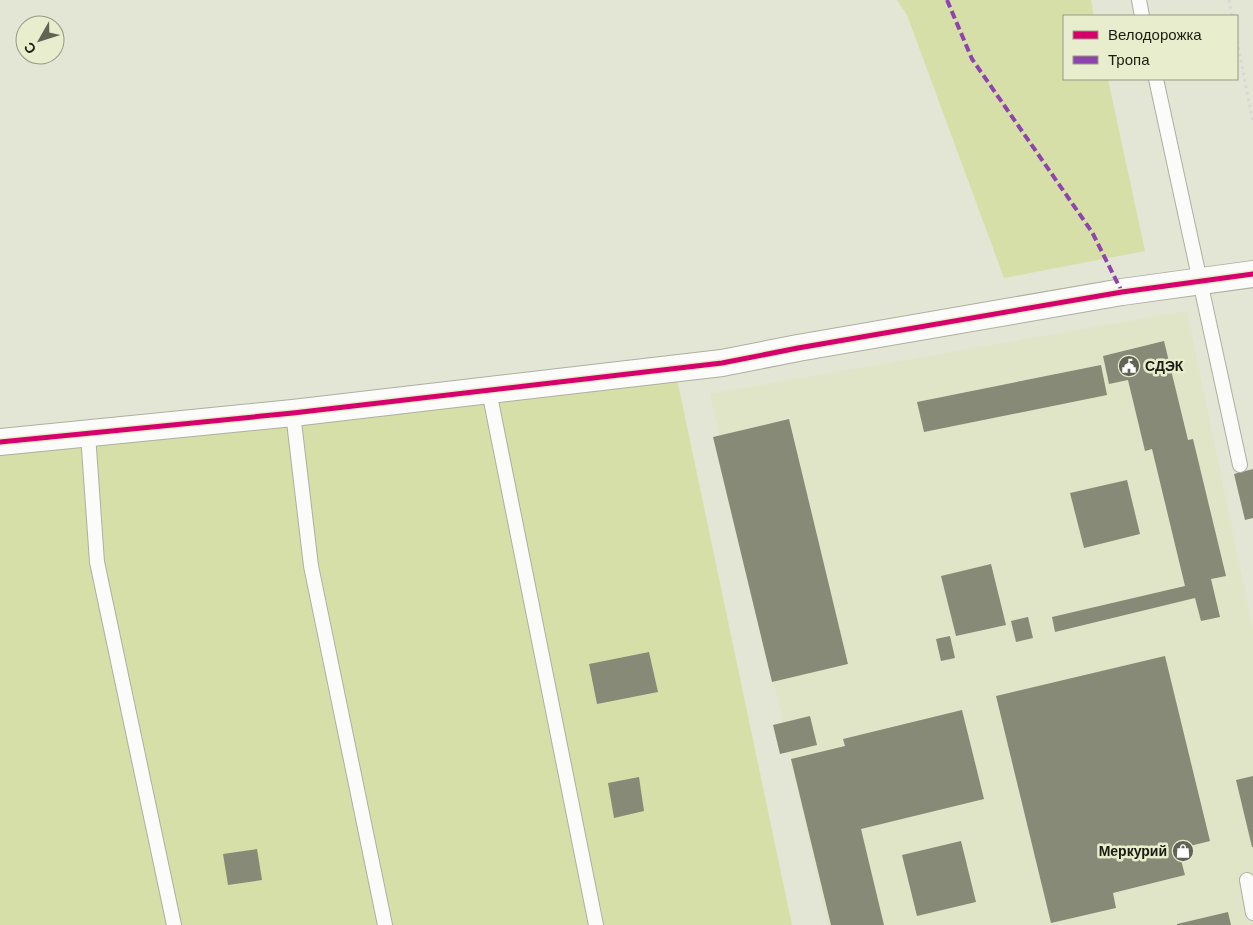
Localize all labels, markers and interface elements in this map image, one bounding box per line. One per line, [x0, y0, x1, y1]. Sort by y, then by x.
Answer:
north arrow [15, 15, 65, 65]
legend [1063, 15, 1238, 80]
text: Велодорожка [1108, 26, 1202, 44]
text: С [20, 39, 39, 57]
text: Тропа [1108, 51, 1150, 69]
public building icon: СДЭК [1117, 354, 1141, 378]
place label: СДЭК [1145, 358, 1184, 374]
shop icon: Меркурий [1171, 839, 1195, 863]
place label: Меркурий [1099, 843, 1167, 859]

